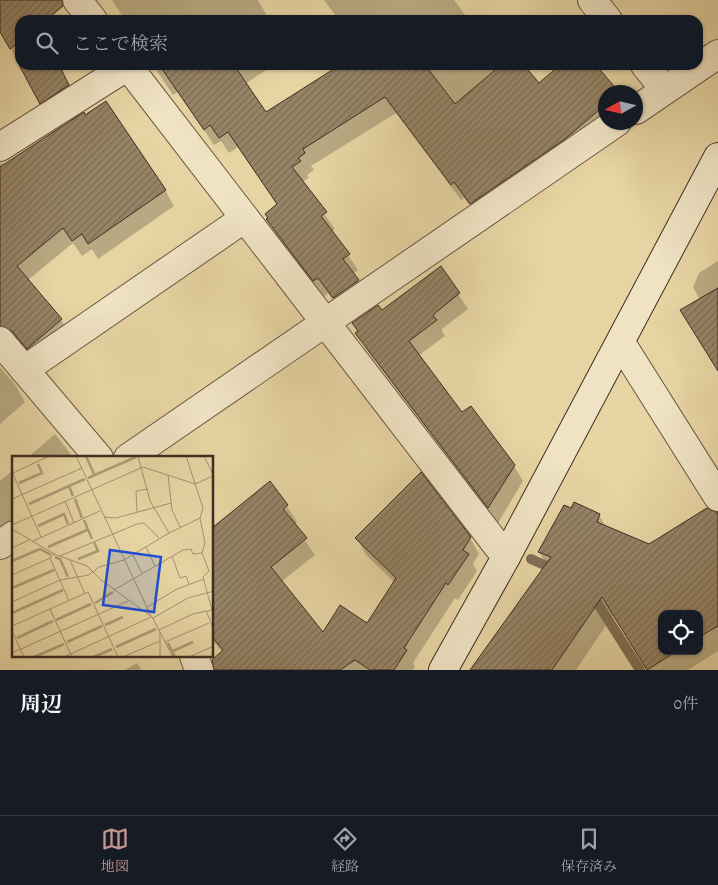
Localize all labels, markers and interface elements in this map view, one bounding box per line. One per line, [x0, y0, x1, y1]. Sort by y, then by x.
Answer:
search box [15, 15, 703, 70]
icon: search [33, 29, 61, 57]
text: ここで検索 [73, 31, 168, 57]
north arrow [598, 85, 643, 130]
inset map [12, 456, 214, 658]
map controls [658, 610, 703, 655]
button: locate [658, 610, 703, 655]
text: 周辺 [20, 690, 62, 718]
text: 0件 [673, 693, 698, 715]
tab: 地図 [101, 825, 129, 876]
tab: 経路 [331, 825, 359, 876]
tab: 保存済み [561, 825, 617, 876]

